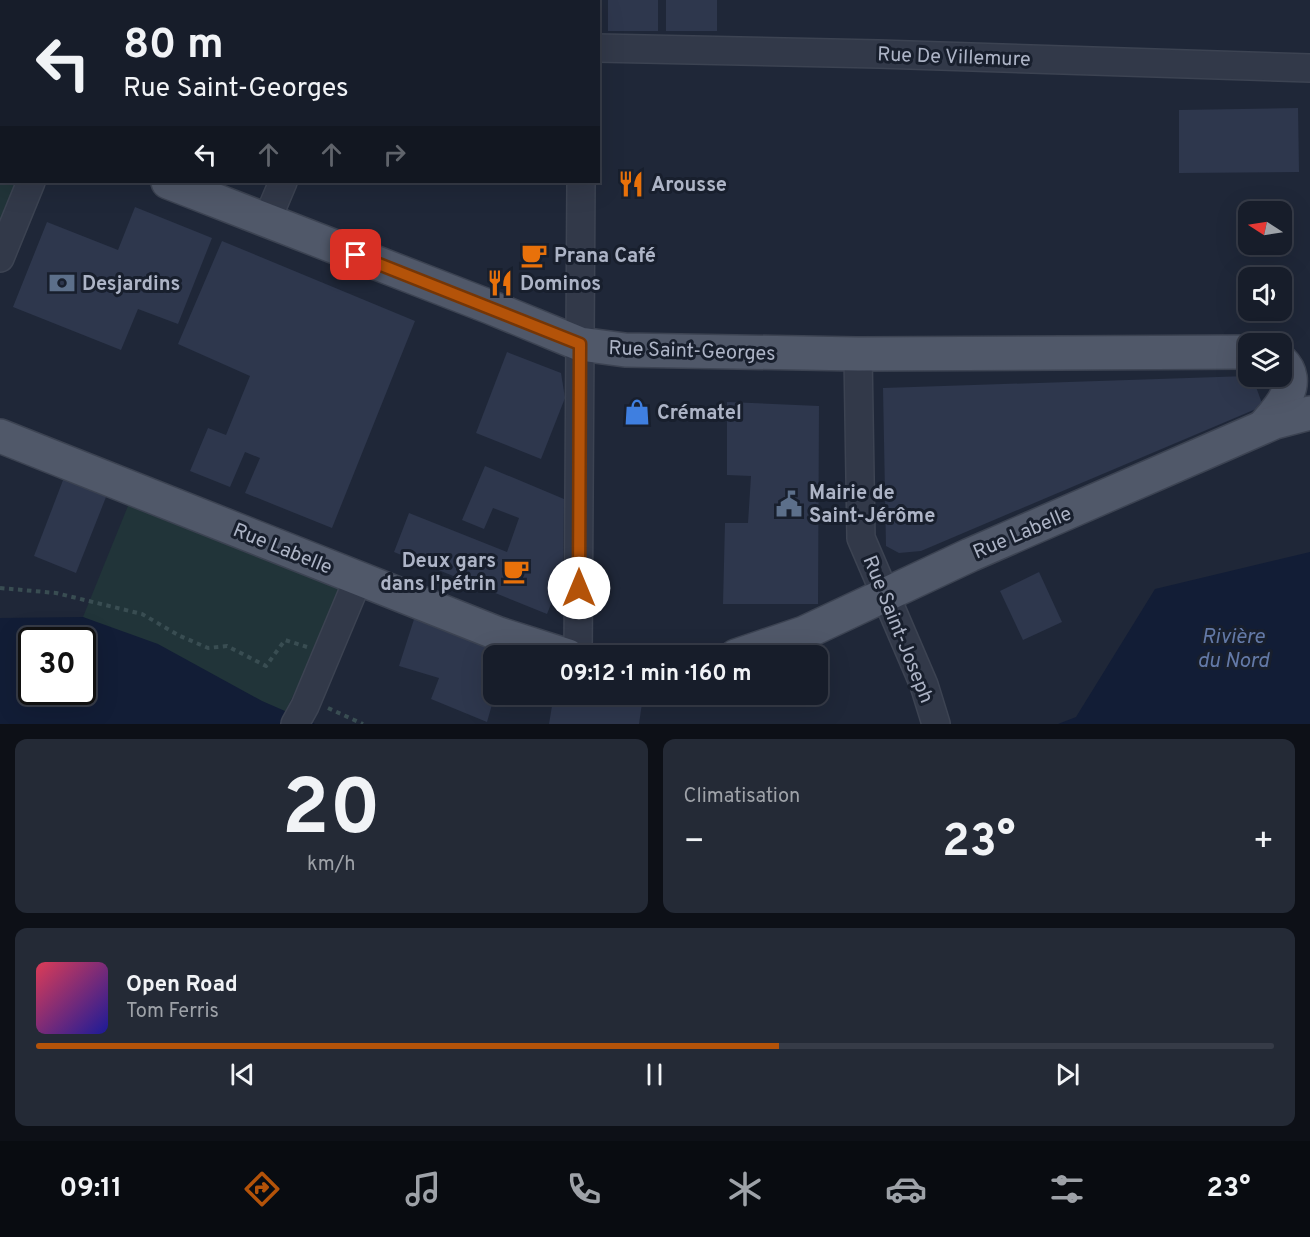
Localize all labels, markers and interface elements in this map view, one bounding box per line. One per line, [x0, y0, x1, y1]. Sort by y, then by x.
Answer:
text: 80 m [123, 20, 224, 73]
icon: left [24, 24, 102, 102]
street label: Rue De Villemure [877, 42, 1031, 74]
text: Rue Saint-Georges [123, 72, 349, 106]
icon: left [189, 138, 222, 171]
icon: ahead [252, 138, 285, 171]
icon: ahead [315, 138, 348, 171]
icon: right [378, 138, 411, 171]
restaurant icon: Arousse [616, 169, 646, 199]
place label: Arousse [651, 173, 727, 199]
north arrow [1238, 201, 1292, 255]
map controls [1238, 201, 1292, 387]
pin [330, 229, 381, 280]
icon: arrive [339, 238, 372, 271]
cafe icon: Prana Café [519, 240, 549, 270]
place label: Prana Café [554, 244, 656, 270]
button: sound [1238, 267, 1292, 321]
bank icon: Desjardins [47, 268, 77, 298]
restaurant icon: Dominos [485, 268, 515, 298]
place label: Desjardins [82, 272, 180, 298]
place label: Dominos [520, 272, 601, 298]
button: layers [1238, 333, 1292, 387]
street label: Rue Saint-Georges [608, 336, 776, 368]
shop icon: Crématel [622, 397, 652, 427]
place label: Crématel [657, 401, 742, 427]
place label: Mairie de Saint-Jérôme [809, 481, 935, 530]
public building icon: Mairie de Saint-Jérôme [774, 489, 804, 519]
street label: Rue Labelle [969, 501, 1076, 566]
street label: Rue Labelle [229, 518, 336, 582]
place label: Deux gars dans l'pétrin [380, 549, 496, 598]
street label: Rue Saint-Joseph [856, 552, 939, 707]
cafe icon: Deux gars dans l'pétrin [501, 556, 531, 586]
position arrow [547, 556, 611, 620]
water label: Rivière du Nord [1197, 624, 1270, 675]
speed limit sign: 30 [18, 627, 96, 705]
text: 09:12 · 1 min · 160 m [560, 661, 751, 688]
text: 20 [282, 763, 381, 862]
text: Climatisation [684, 784, 800, 810]
text: 23° [942, 815, 1015, 872]
text: − [684, 822, 705, 864]
text: + [1253, 822, 1274, 864]
text: km/h [307, 852, 356, 878]
text: Open Road [126, 972, 238, 999]
text: Tom Ferris [126, 999, 219, 1025]
icon: previous [226, 1058, 259, 1091]
icon: pause [638, 1058, 671, 1091]
icon: next [1051, 1058, 1084, 1091]
icon: directions [241, 1168, 283, 1210]
icon: music [402, 1168, 444, 1210]
icon: phone [563, 1168, 605, 1210]
icon: climate [724, 1168, 766, 1210]
icon: car [885, 1168, 927, 1210]
icon: filters [1046, 1168, 1088, 1210]
text: 09:11 [59, 1172, 122, 1206]
text: 23° [1207, 1172, 1250, 1206]

